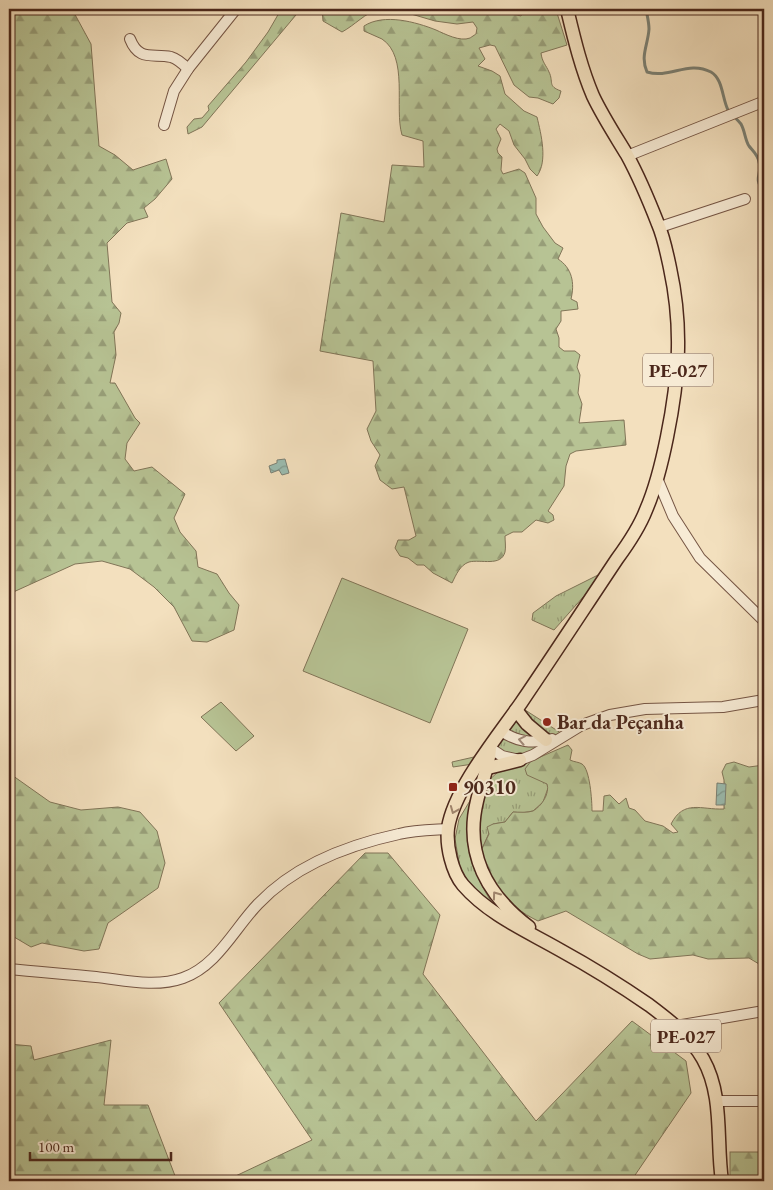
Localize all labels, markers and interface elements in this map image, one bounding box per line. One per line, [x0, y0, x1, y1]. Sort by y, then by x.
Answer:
road number: PE-027 [643, 354, 713, 386]
place label: Bar da Peçanha [557, 709, 684, 735]
marker: Bar da Peçanha [541, 716, 553, 728]
one-way arrow [518, 736, 527, 746]
place label: 90310 [463, 774, 516, 800]
marker: 90310 [447, 781, 459, 793]
one-way arrow [450, 805, 461, 814]
one-way arrow [493, 891, 502, 901]
road number: PE-027 [651, 1019, 721, 1052]
scale bar [30, 1130, 171, 1162]
text: 100 m [38, 1137, 75, 1156]

